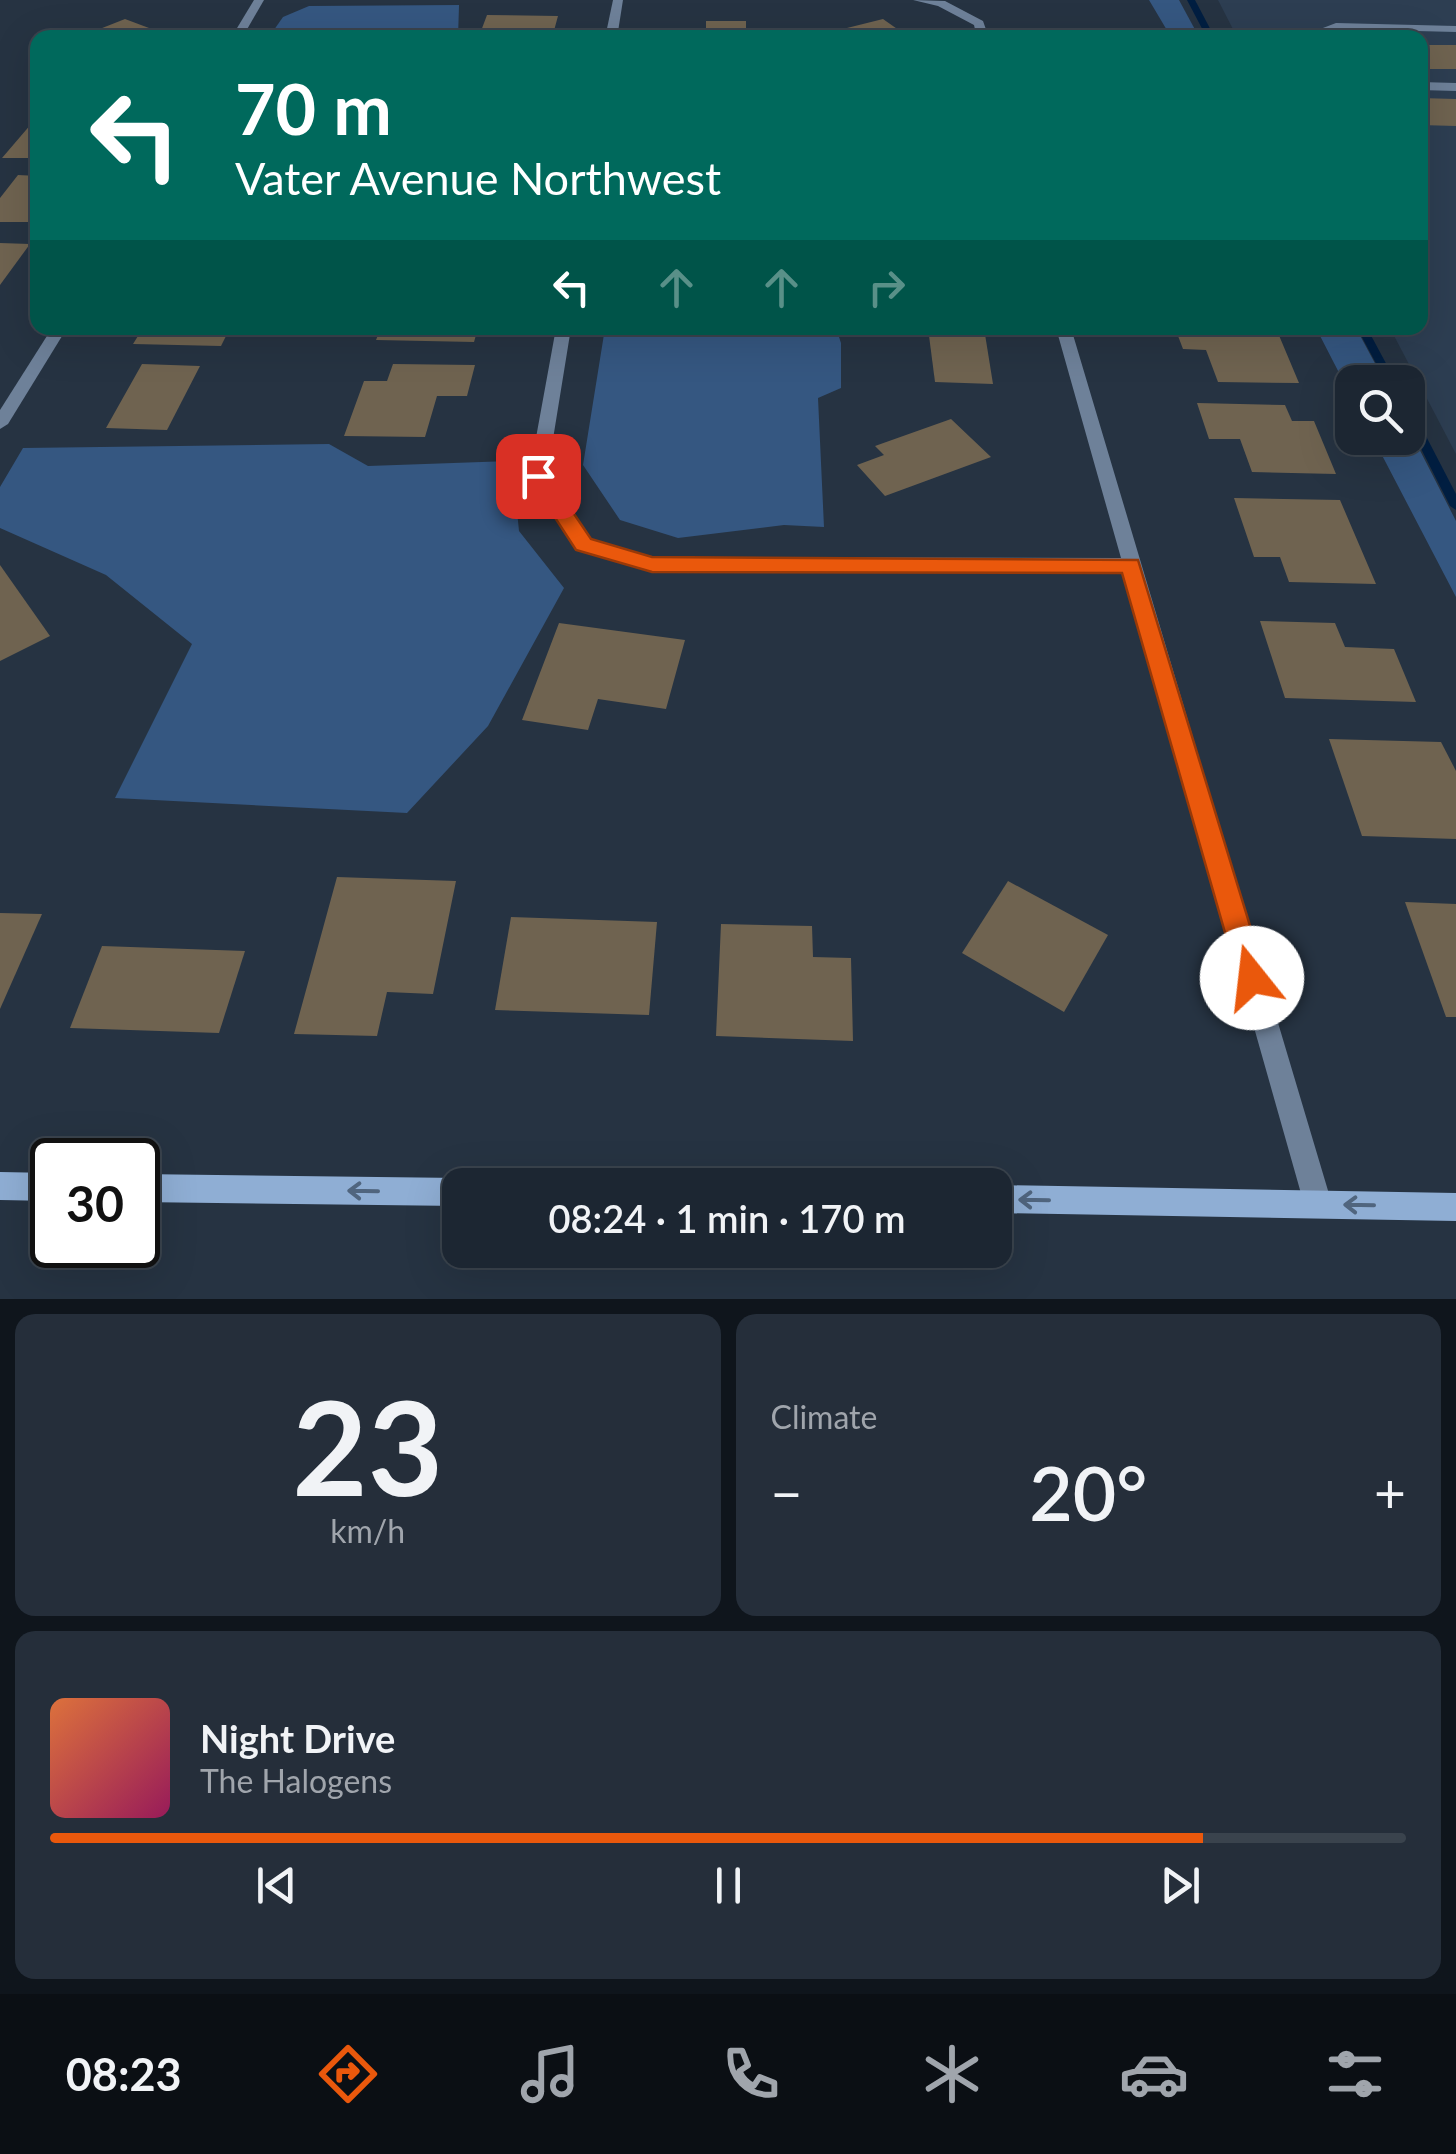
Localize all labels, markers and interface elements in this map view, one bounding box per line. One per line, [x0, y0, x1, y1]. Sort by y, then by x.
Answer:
text: 70 m [235, 66, 392, 150]
icon: left [70, 70, 200, 200]
text: Vater Avenue Northwest [235, 151, 721, 205]
icon: left [544, 260, 599, 315]
icon: ahead [649, 260, 704, 315]
icon: ahead [754, 260, 809, 315]
icon: right [859, 260, 914, 315]
map controls [1335, 365, 1425, 455]
button: search [1335, 365, 1425, 455]
pin [496, 434, 581, 519]
icon: arrive [511, 449, 566, 504]
position arrow [1200, 926, 1304, 1030]
speed limit sign: 30 [30, 1138, 160, 1268]
one-way arrow [347, 1182, 380, 1200]
one-way arrow [1018, 1190, 1050, 1210]
text: 08:24 · 1 min · 170 m [549, 1195, 905, 1241]
one-way arrow [1343, 1195, 1375, 1214]
text: 23 [292, 1368, 443, 1524]
text: Climate [771, 1397, 877, 1436]
text: 20° [1029, 1447, 1147, 1537]
text: − [771, 1459, 802, 1525]
text: + [1374, 1459, 1406, 1525]
text: km/h [330, 1511, 405, 1550]
text: Night Drive [200, 1715, 395, 1761]
text: The Halogens [200, 1761, 392, 1800]
icon: previous [249, 1858, 304, 1913]
icon: pause [701, 1858, 756, 1913]
icon: next [1153, 1858, 1208, 1913]
icon: directions [313, 2039, 383, 2109]
icon: music [515, 2039, 585, 2109]
icon: phone [716, 2039, 786, 2109]
icon: climate [917, 2039, 987, 2109]
icon: car [1119, 2039, 1189, 2109]
icon: filters [1320, 2039, 1390, 2109]
text: 08:23 [66, 2047, 182, 2101]

